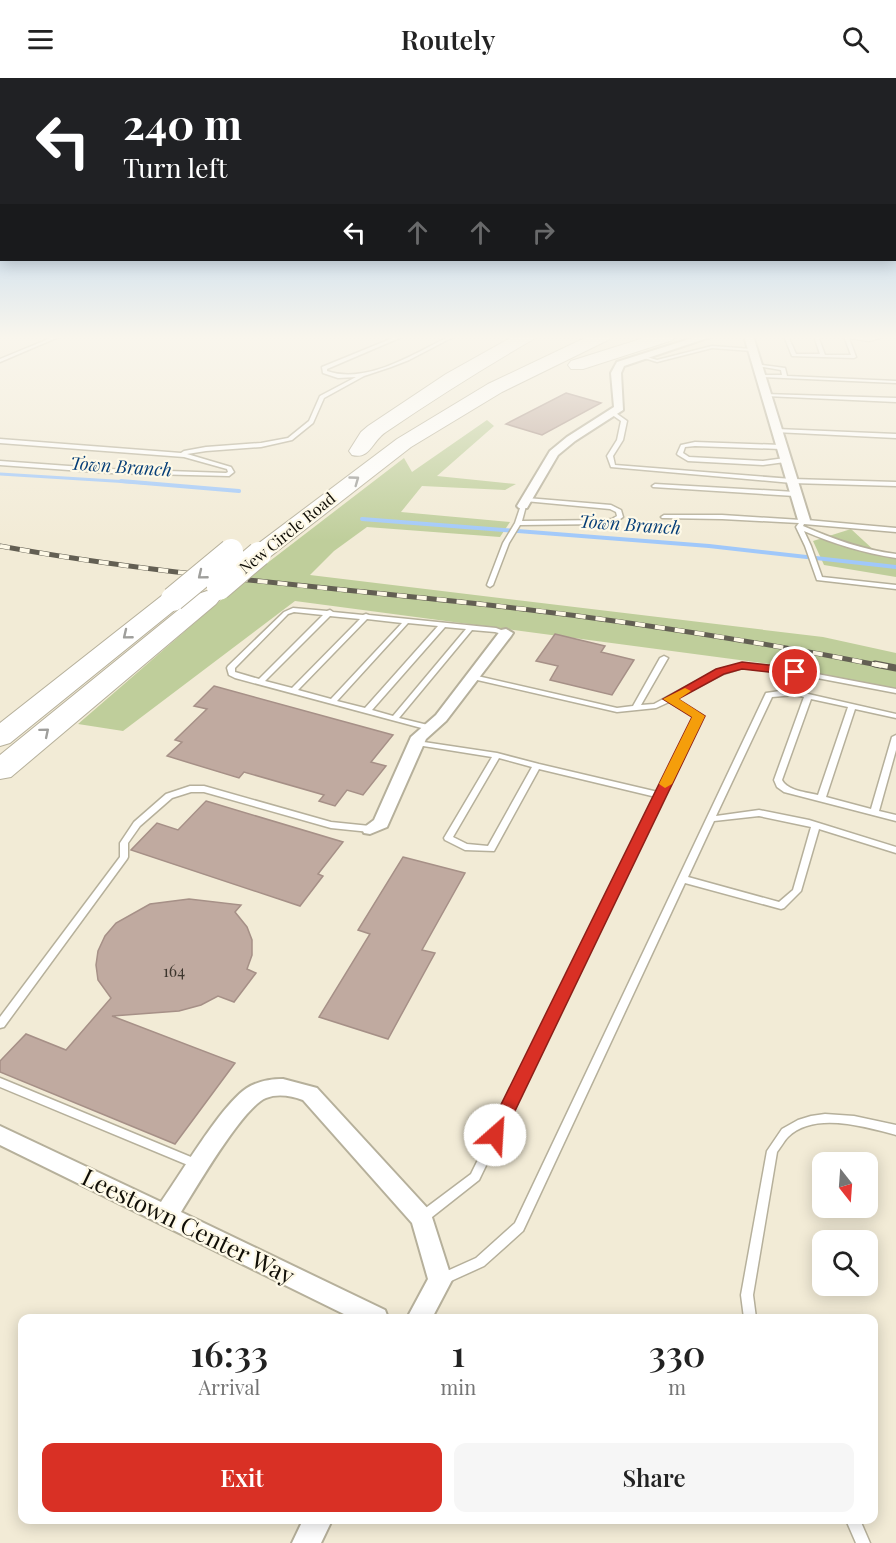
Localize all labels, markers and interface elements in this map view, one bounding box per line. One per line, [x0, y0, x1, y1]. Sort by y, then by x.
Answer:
text: Routely [401, 21, 495, 57]
icon: menu [24, 23, 57, 56]
icon: search [839, 23, 872, 56]
text: 240 m [123, 95, 242, 151]
icon: left [24, 102, 102, 180]
text: Turn left [123, 149, 227, 185]
icon: left [338, 216, 371, 249]
icon: ahead [401, 216, 434, 249]
icon: ahead [464, 216, 497, 249]
icon: right [527, 216, 560, 249]
water label: Town Branch [69, 450, 173, 482]
one-way arrow [348, 476, 359, 487]
street label: New Circle Road [234, 487, 339, 578]
water label: Town Branch [578, 508, 682, 540]
one-way arrow [198, 568, 209, 579]
one-way arrow [123, 628, 134, 639]
pin [769, 646, 820, 697]
icon: arrive [778, 655, 811, 688]
one-way arrow [38, 729, 49, 740]
house number: 164 [163, 960, 185, 981]
position arrow [463, 1103, 527, 1167]
north arrow [812, 1152, 878, 1218]
map controls [812, 1152, 878, 1296]
street label: Leestown Center Way [77, 1160, 301, 1291]
button: search [812, 1230, 878, 1296]
text: 16:33 [190, 1328, 268, 1376]
text: 1 [452, 1328, 465, 1376]
text: 330 [649, 1328, 706, 1376]
text: Arrival [199, 1373, 260, 1400]
text: min [441, 1373, 476, 1400]
text: m [668, 1373, 686, 1400]
button: Exit [42, 1443, 442, 1512]
button: Share [454, 1443, 854, 1512]

